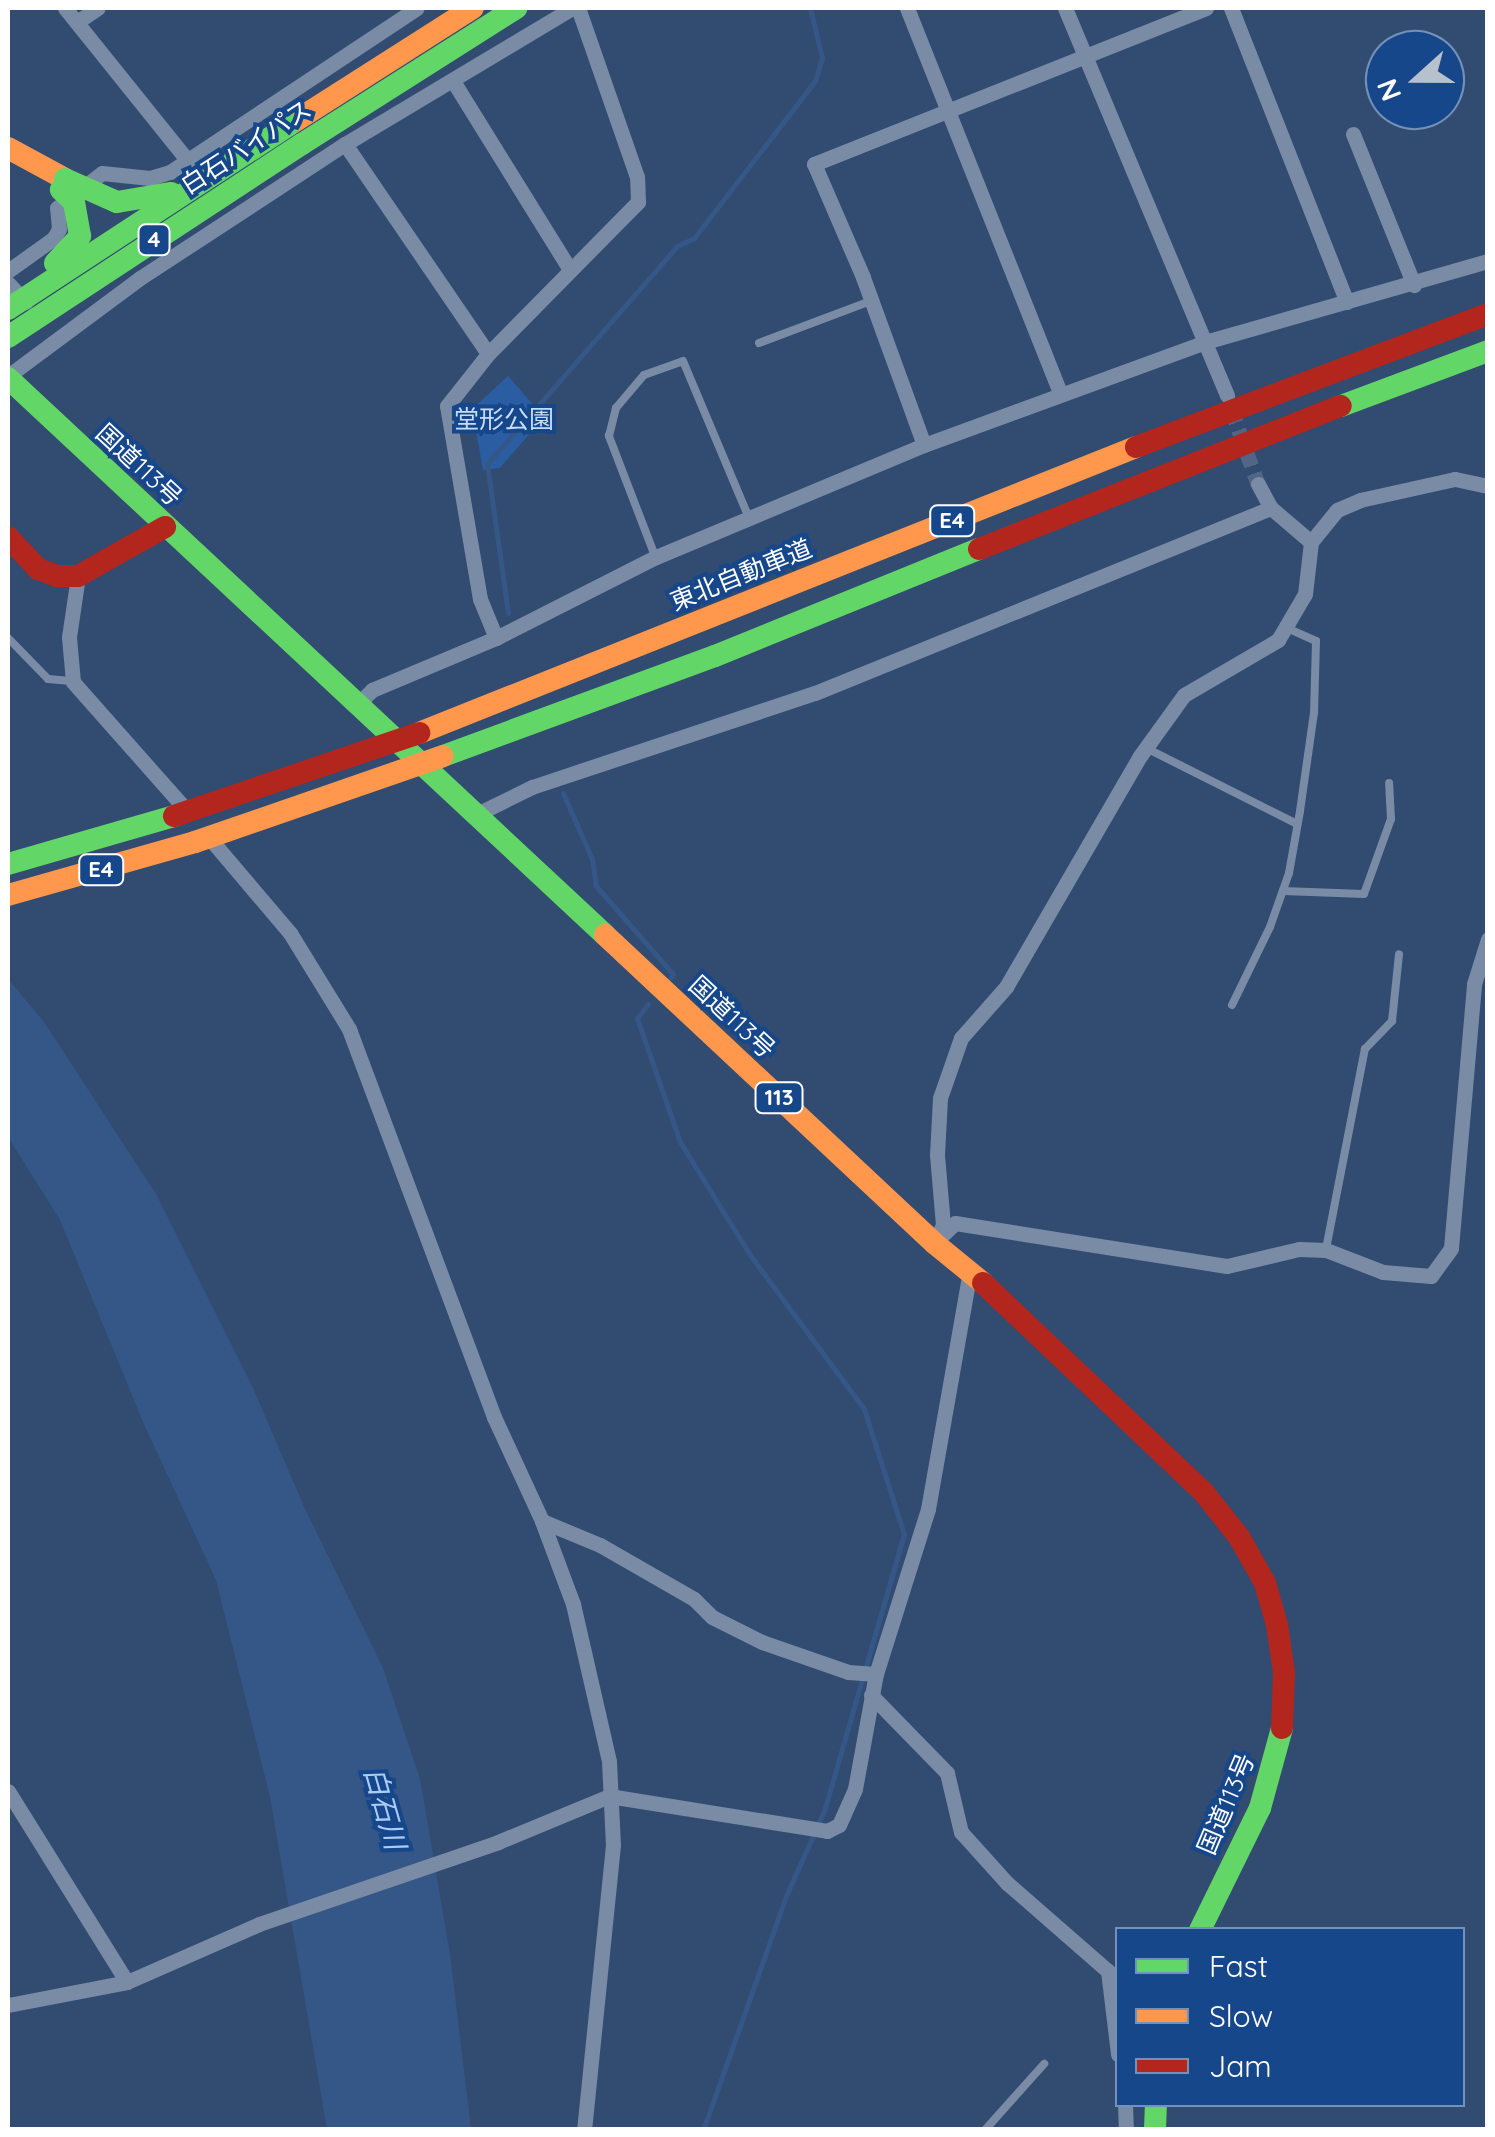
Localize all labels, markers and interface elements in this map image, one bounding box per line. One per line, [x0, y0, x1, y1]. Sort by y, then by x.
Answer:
north arrow [1365, 30, 1465, 130]
text: N [1368, 74, 1408, 106]
street label: 白石バイパス [175, 94, 317, 200]
road number: 4 [136, 223, 172, 257]
park label: 堂形公園 [454, 404, 554, 434]
street label: 国道113号 [90, 418, 188, 512]
road number: E4 [927, 504, 977, 538]
street label: 東北自動車道 [666, 533, 816, 617]
road number: E4 [76, 853, 126, 887]
street label: 国道113号 [683, 970, 781, 1064]
road number: 113 [754, 1081, 804, 1115]
street label: 国道113号 [1191, 1749, 1261, 1859]
water label: 白石川 [357, 1763, 413, 1853]
legend [1115, 1927, 1465, 2107]
text: Fast [1209, 1947, 1268, 1985]
text: Slow [1209, 1997, 1273, 2035]
text: Jam [1209, 2047, 1272, 2085]

